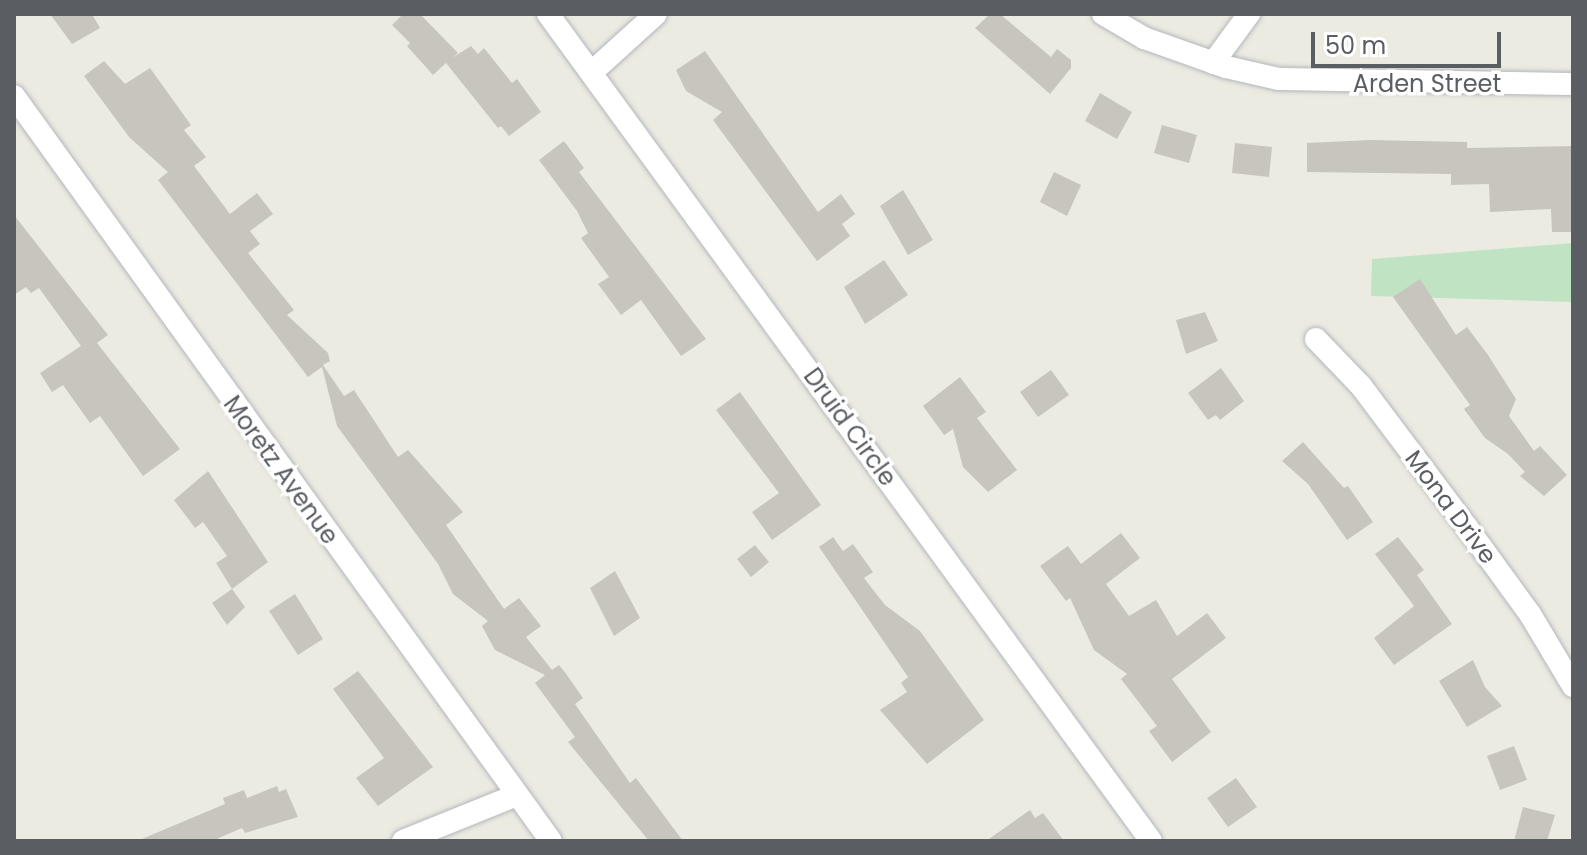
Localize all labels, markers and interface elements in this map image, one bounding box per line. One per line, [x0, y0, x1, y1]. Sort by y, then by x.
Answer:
scale bar [1315, 16, 1505, 66]
text: 50 m [1325, 29, 1386, 62]
street label: Arden Street [1353, 70, 1501, 98]
street label: Druid Circle [798, 362, 902, 492]
street label: Moretz Avenue [218, 390, 344, 550]
street label: Mona Drive [1399, 445, 1503, 569]

